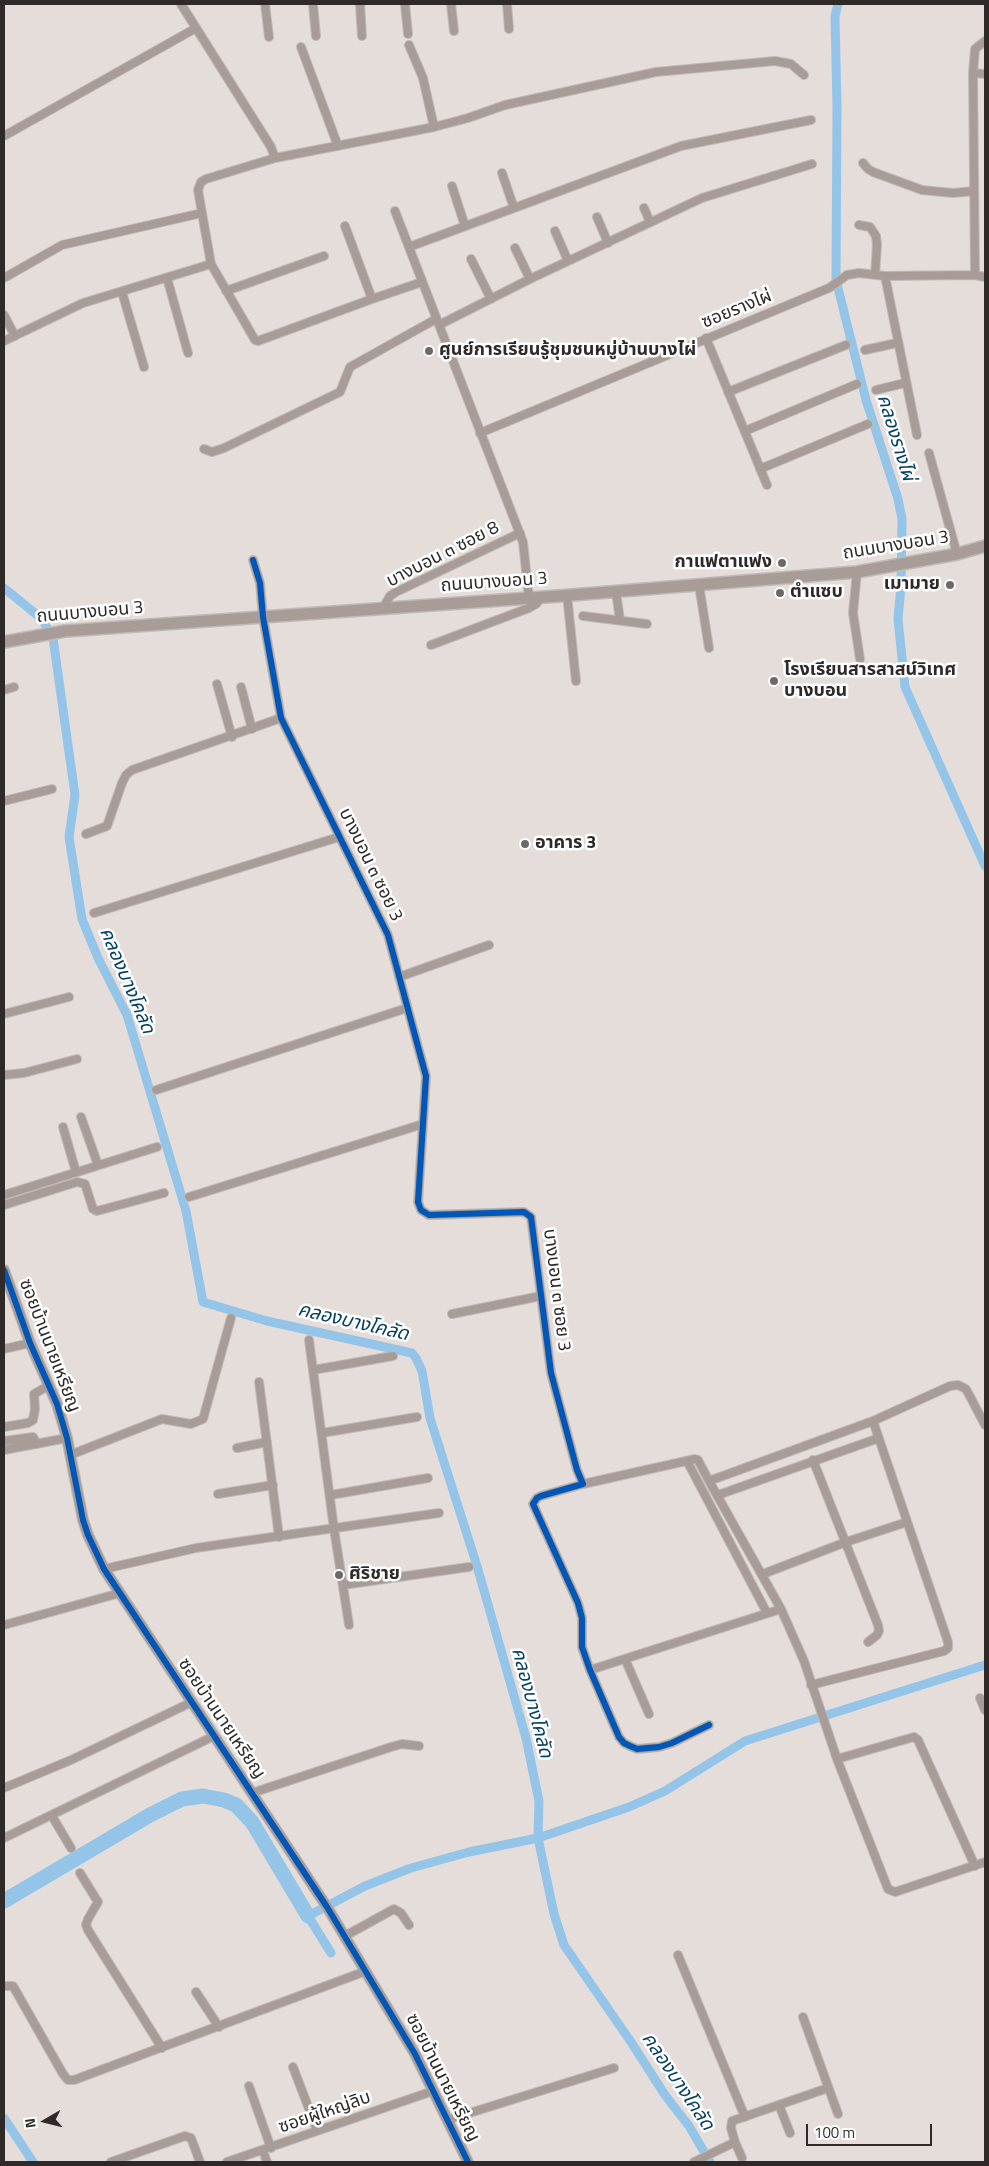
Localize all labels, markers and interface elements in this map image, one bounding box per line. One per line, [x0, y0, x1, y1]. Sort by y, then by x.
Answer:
street label: ซอยรางไผ่ [699, 286, 775, 334]
place label: ศูนย์การเรียนรู้ชุมชนหมู่บ้านบางไผ่ [439, 340, 696, 362]
marker: ศูนย์การเรียนรู้ชุมชนหมู่บ้านบางไผ่ [423, 345, 435, 357]
water label: คลองรางไผ่ [871, 392, 919, 484]
street label: บางบอน ๓ ซอย 8 [383, 517, 503, 593]
street label: ถนนบางบอน 3 [841, 527, 951, 565]
place label: กาแฟตาแฟง [675, 552, 772, 574]
marker: กาแฟตาแฟง [776, 557, 788, 569]
street label: ถนนบางบอน 3 [440, 568, 548, 598]
place label: เมามาย [884, 574, 940, 596]
marker: เมามาย [944, 579, 956, 591]
place label: ตำแซบ [790, 582, 843, 604]
marker: ตำแซบ [774, 587, 786, 599]
street label: ถนนบางบอน 3 [36, 598, 144, 628]
place label: โรงเรียนสารสาสน์วิเทศ บางบอน [784, 660, 956, 702]
marker: โรงเรียนสารสาสน์วิเทศ บางบอน [768, 675, 780, 687]
street label: บางบอน ๓ ซอย 3 [333, 805, 407, 925]
place label: อาคาร 3 [535, 833, 596, 855]
marker: อาคาร 3 [519, 838, 531, 850]
water label: คลองบางโคลัด [93, 925, 159, 1037]
street label: บางบอน ๓ ซอย 3 [538, 1228, 574, 1352]
street label: ซอยบ้านนายเหรียญ [14, 1276, 84, 1416]
water label: คลองบางโคลัด [295, 1299, 411, 1347]
place label: ศิริชาย [349, 1564, 400, 1586]
marker: ศิริชาย [333, 1569, 345, 1581]
water label: คลองบางโคลัด [505, 1646, 557, 1760]
street label: ซอยบ้านนายเหรียญ [173, 1655, 269, 1783]
street label: ซอยบ้านนายเหรียญ [400, 2010, 484, 2146]
water label: คลองบางโคลัด [636, 2029, 718, 2135]
street label: ซอยผู้ใหญ่ลิบ [276, 2087, 374, 2139]
north arrow [20, 2096, 70, 2146]
scale bar [809, 2114, 935, 2146]
text: N [19, 2117, 41, 2129]
text: 100 m [814, 2121, 855, 2144]

